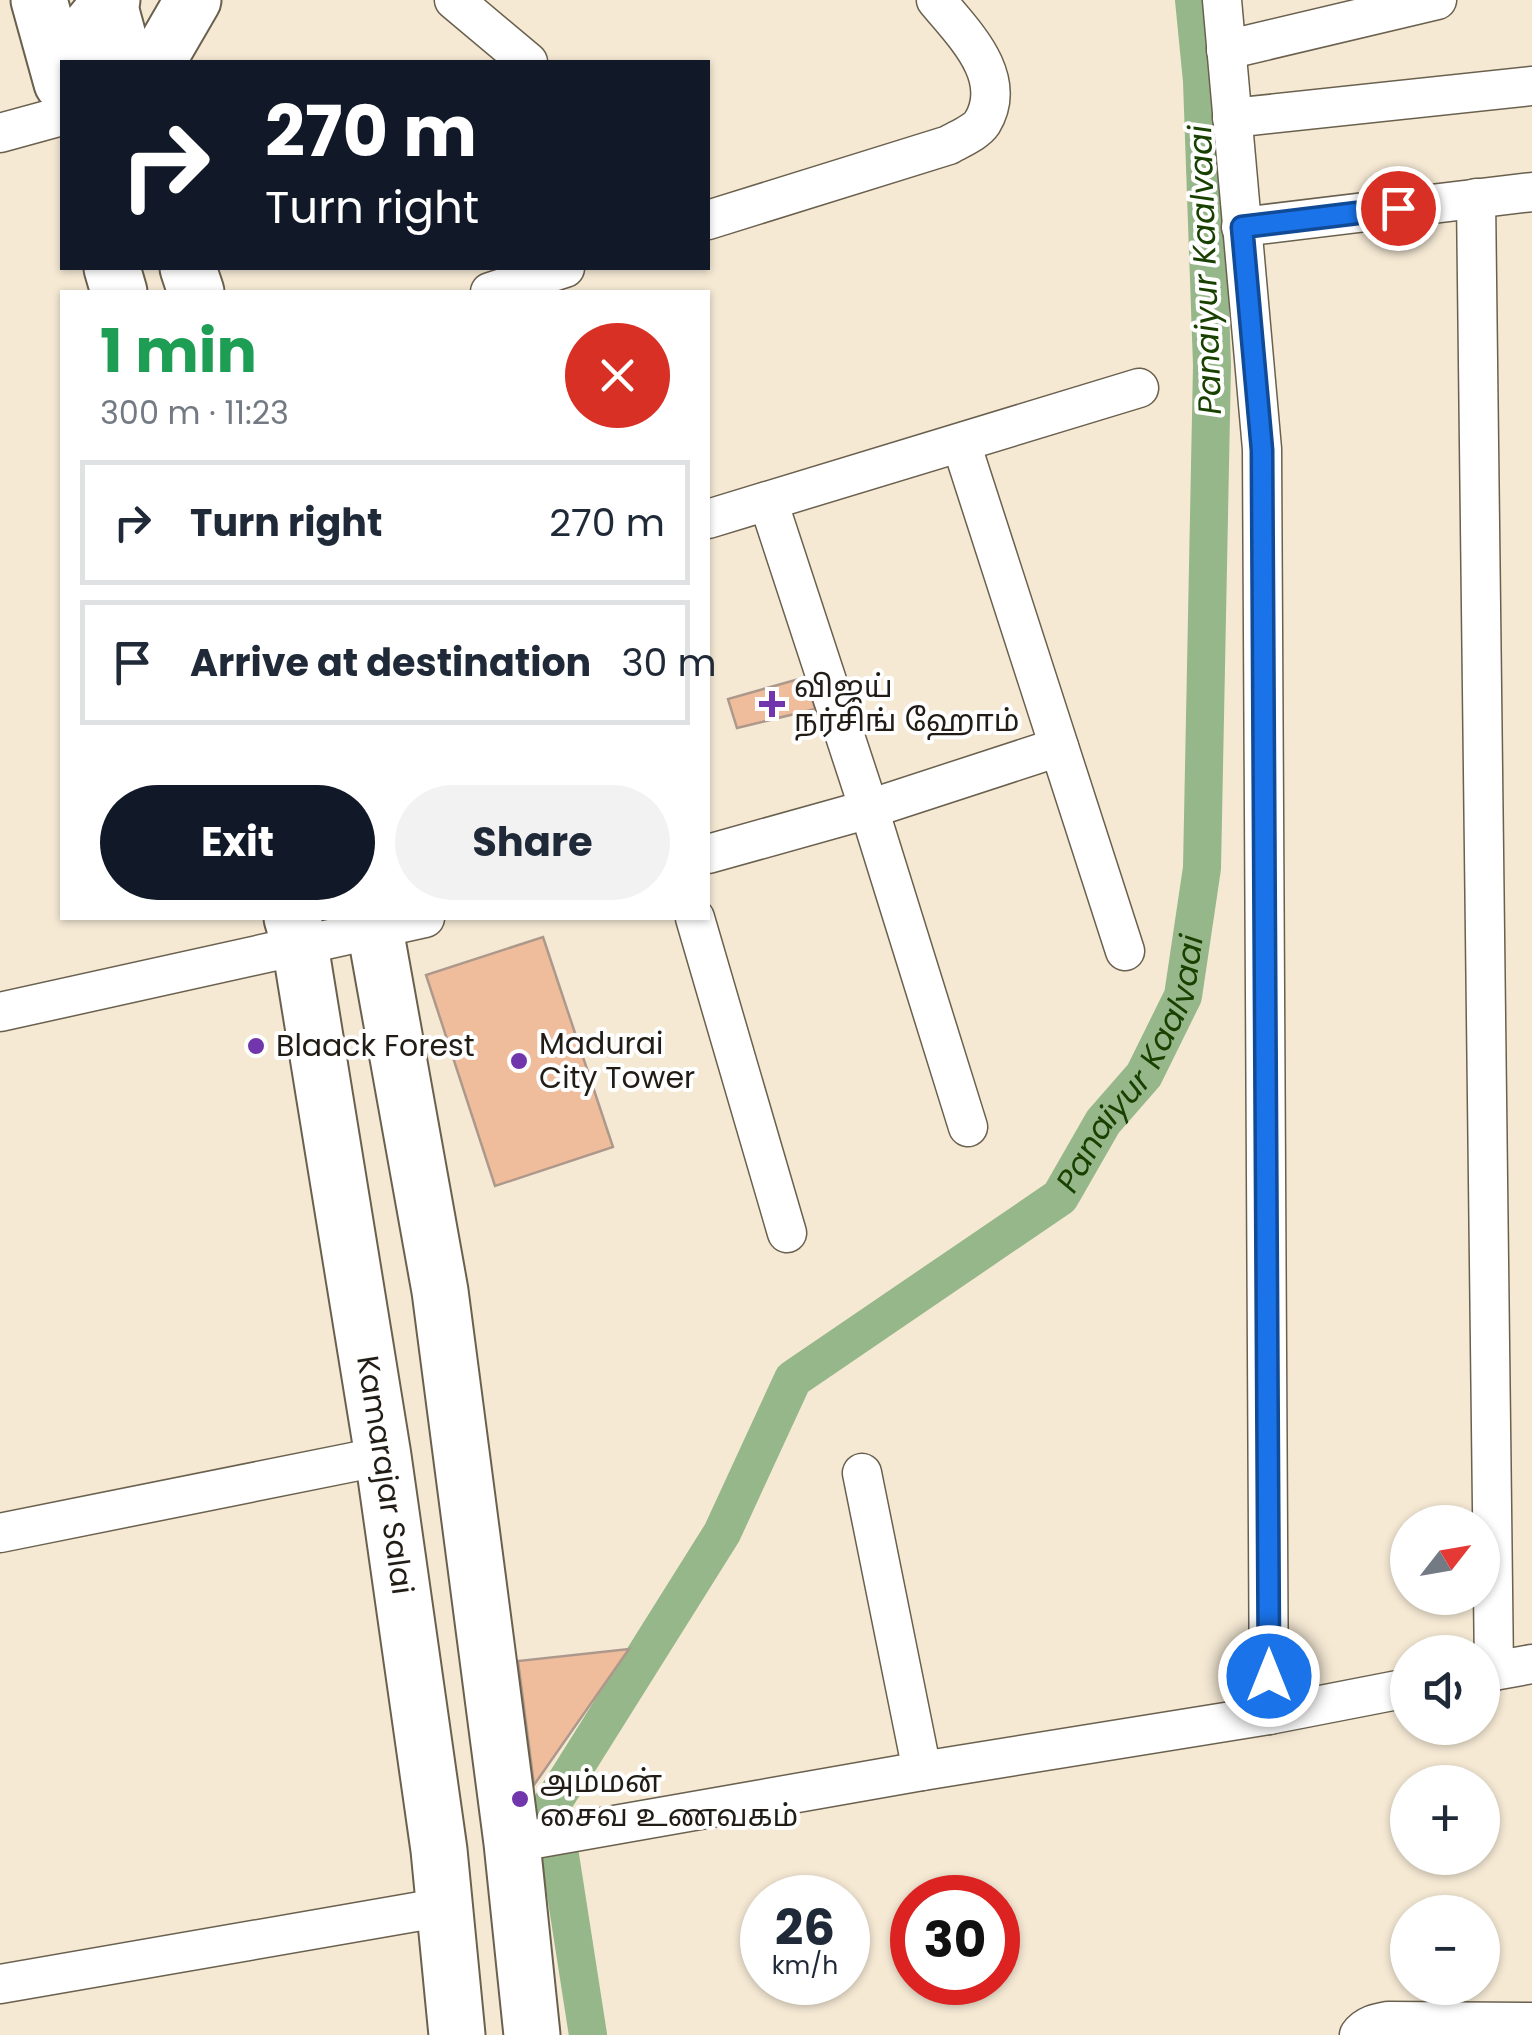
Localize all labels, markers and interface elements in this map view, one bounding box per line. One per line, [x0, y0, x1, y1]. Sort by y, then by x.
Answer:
text: 270 m [265, 82, 477, 181]
icon: right [100, 100, 230, 230]
water label: Panaiyur Kaalvaai [1177, 123, 1232, 415]
pin [1356, 166, 1441, 251]
text: Turn right [265, 176, 479, 239]
icon: arrive [1371, 181, 1426, 236]
text: 1 min [100, 309, 257, 393]
button: close [565, 323, 670, 428]
text: 300 m · 11:23 [100, 390, 289, 435]
icon: right [105, 495, 160, 550]
text: Turn right [190, 496, 382, 549]
text: 270 m [549, 496, 665, 549]
icon: arrive [105, 635, 160, 690]
text: Arrive at destination [190, 636, 591, 689]
text: 30 m [621, 636, 717, 689]
place label: விஜய் நர்சிங் ஹோம் [794, 665, 1020, 742]
marker: விஜய் நர்சிங் ஹோம் [759, 691, 785, 717]
button: Exit [100, 785, 375, 900]
button: Share [395, 785, 670, 900]
water label: Panaiyur Kaalvaai [1044, 931, 1214, 1200]
place label: Madurai City Tower [539, 1022, 695, 1099]
place label: Blaack Forest [276, 1024, 475, 1067]
marker: Blaack Forest [245, 1035, 267, 1057]
marker: Madurai City Tower [508, 1050, 530, 1072]
street label: Kamarajar Salai [346, 1352, 424, 1597]
north arrow [1390, 1505, 1500, 1615]
map controls [1390, 1505, 1500, 2005]
position arrow [1217, 1624, 1321, 1728]
button: sound [1390, 1635, 1500, 1745]
place label: அம்மன் சைவ உணவகம் [540, 1760, 798, 1837]
button: + [1390, 1765, 1500, 1875]
marker: அம்மன் சைவ உணவகம் [509, 1788, 531, 1810]
speed limit sign: 30 [890, 1875, 1020, 2005]
text: 26 [775, 1892, 835, 1963]
button: − [1390, 1895, 1500, 2005]
text: km/h [772, 1948, 838, 1983]

